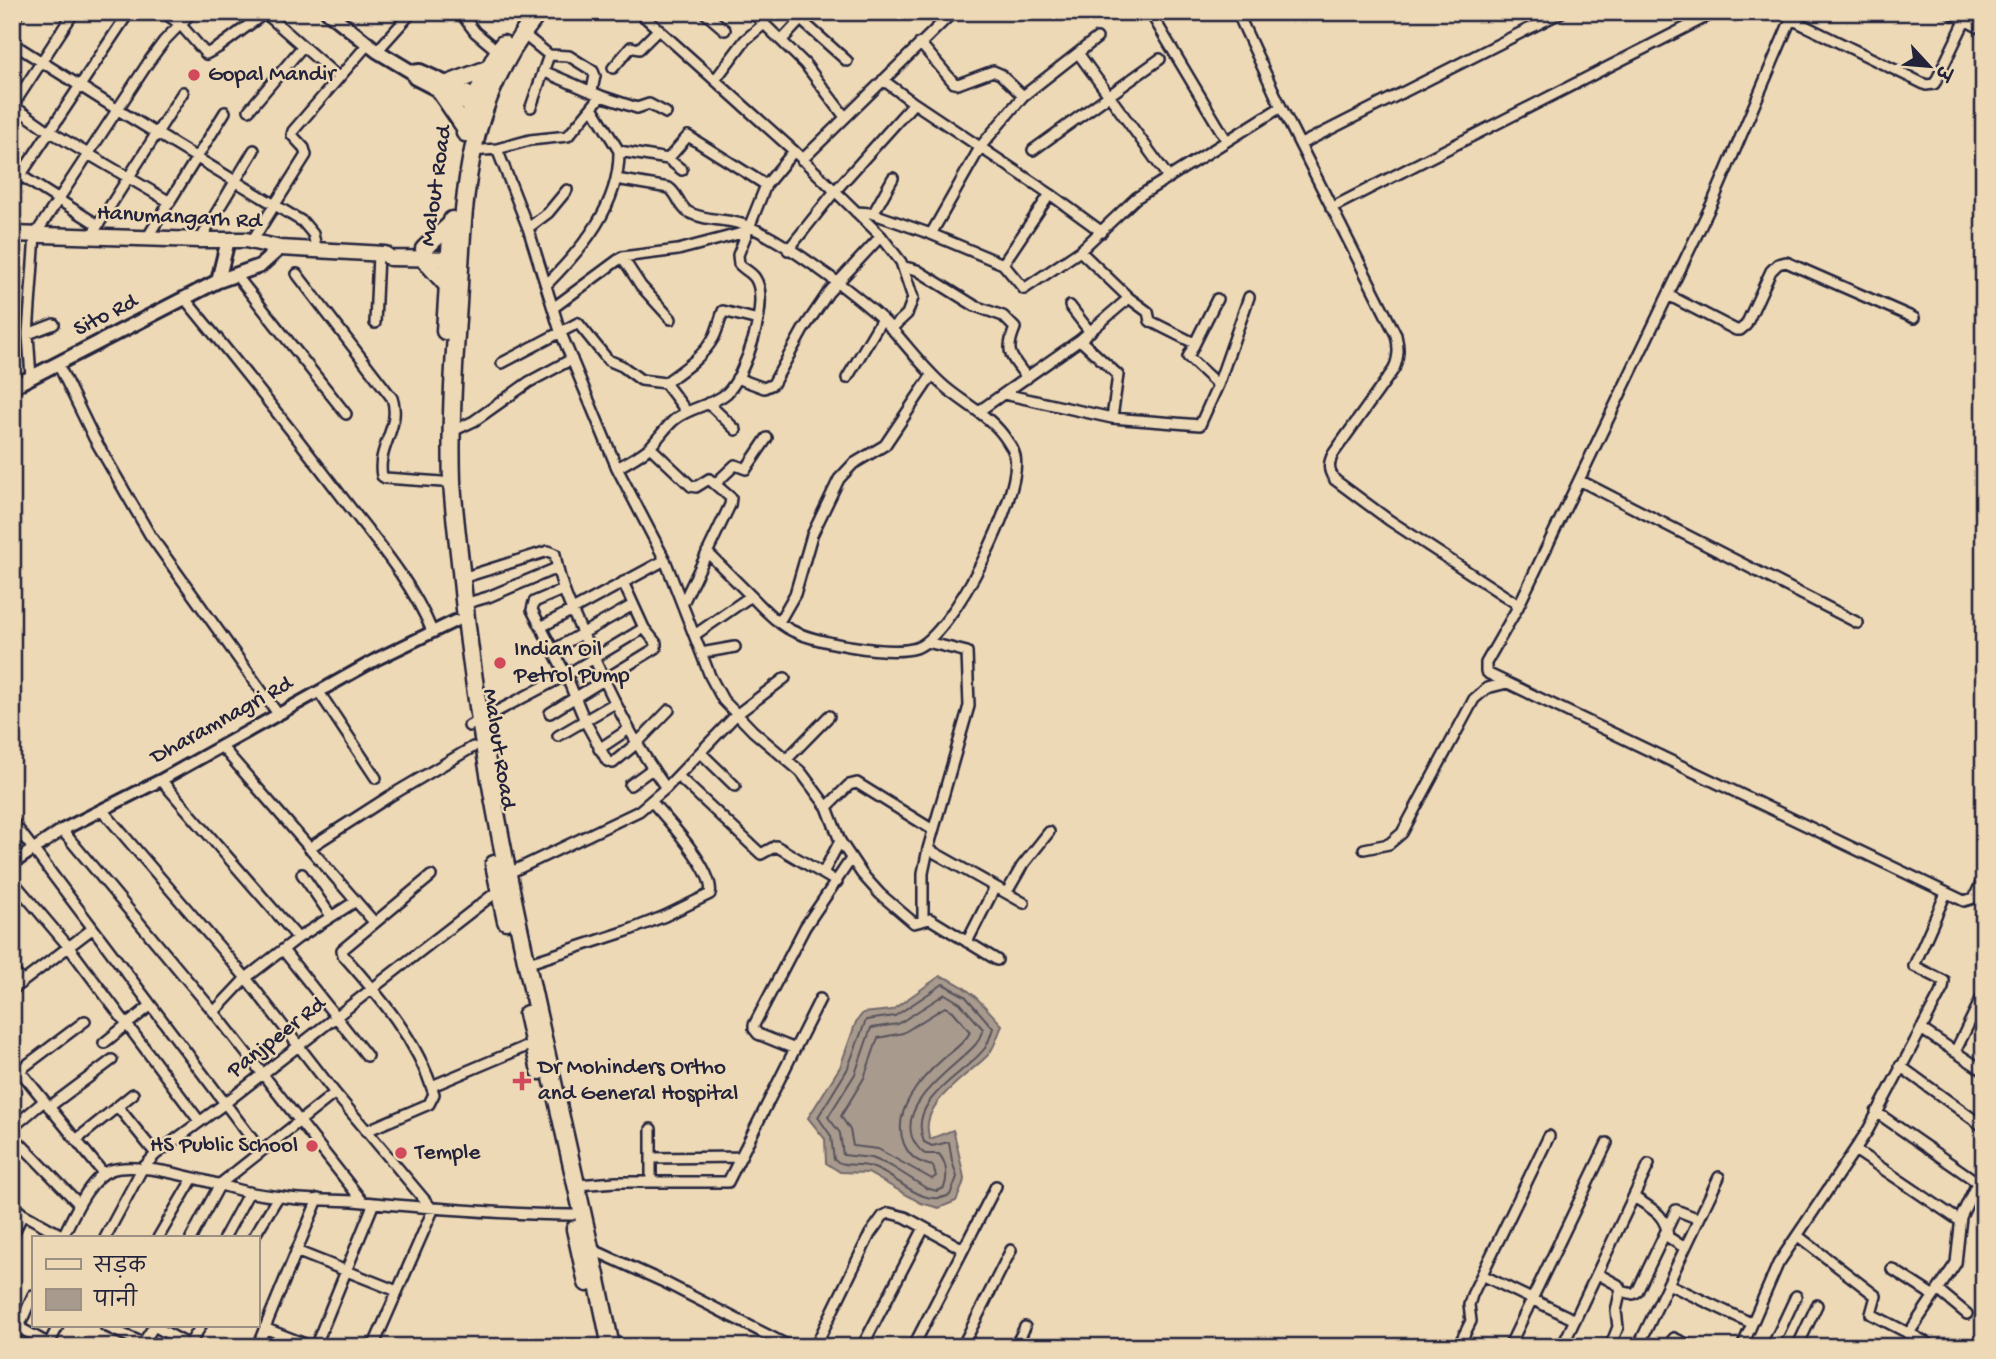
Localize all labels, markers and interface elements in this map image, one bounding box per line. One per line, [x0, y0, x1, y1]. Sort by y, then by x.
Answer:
north arrow [1895, 32, 1965, 102]
text: उ [1927, 59, 1955, 85]
place label: Gopal Mandir [208, 62, 337, 89]
marker: Gopal Mandir [186, 67, 202, 83]
street label: Malout Road [415, 122, 459, 248]
street label: Hanumangarh Rd [96, 200, 264, 236]
street label: Sito Rd [70, 288, 144, 343]
place label: Indian Oil Petrol Pump [513, 637, 630, 690]
marker: Indian Oil Petrol Pump [492, 655, 508, 671]
street label: Dharamnagri Rd [145, 670, 299, 772]
street label: Malout Road [475, 687, 521, 813]
street label: Panjpeer Rd [222, 990, 333, 1085]
place label: Dr Mohinders Ortho and General Hospital [536, 1055, 738, 1108]
marker: Dr Mohinders Ortho and General Hospital [512, 1071, 532, 1091]
place label: HS Public School [150, 1133, 298, 1160]
marker: HS Public School [304, 1138, 320, 1154]
place label: Temple [413, 1140, 481, 1167]
marker: Temple [393, 1145, 409, 1161]
legend [32, 1236, 259, 1328]
text: सड़क [93, 1256, 147, 1281]
text: पानी [93, 1283, 139, 1315]

